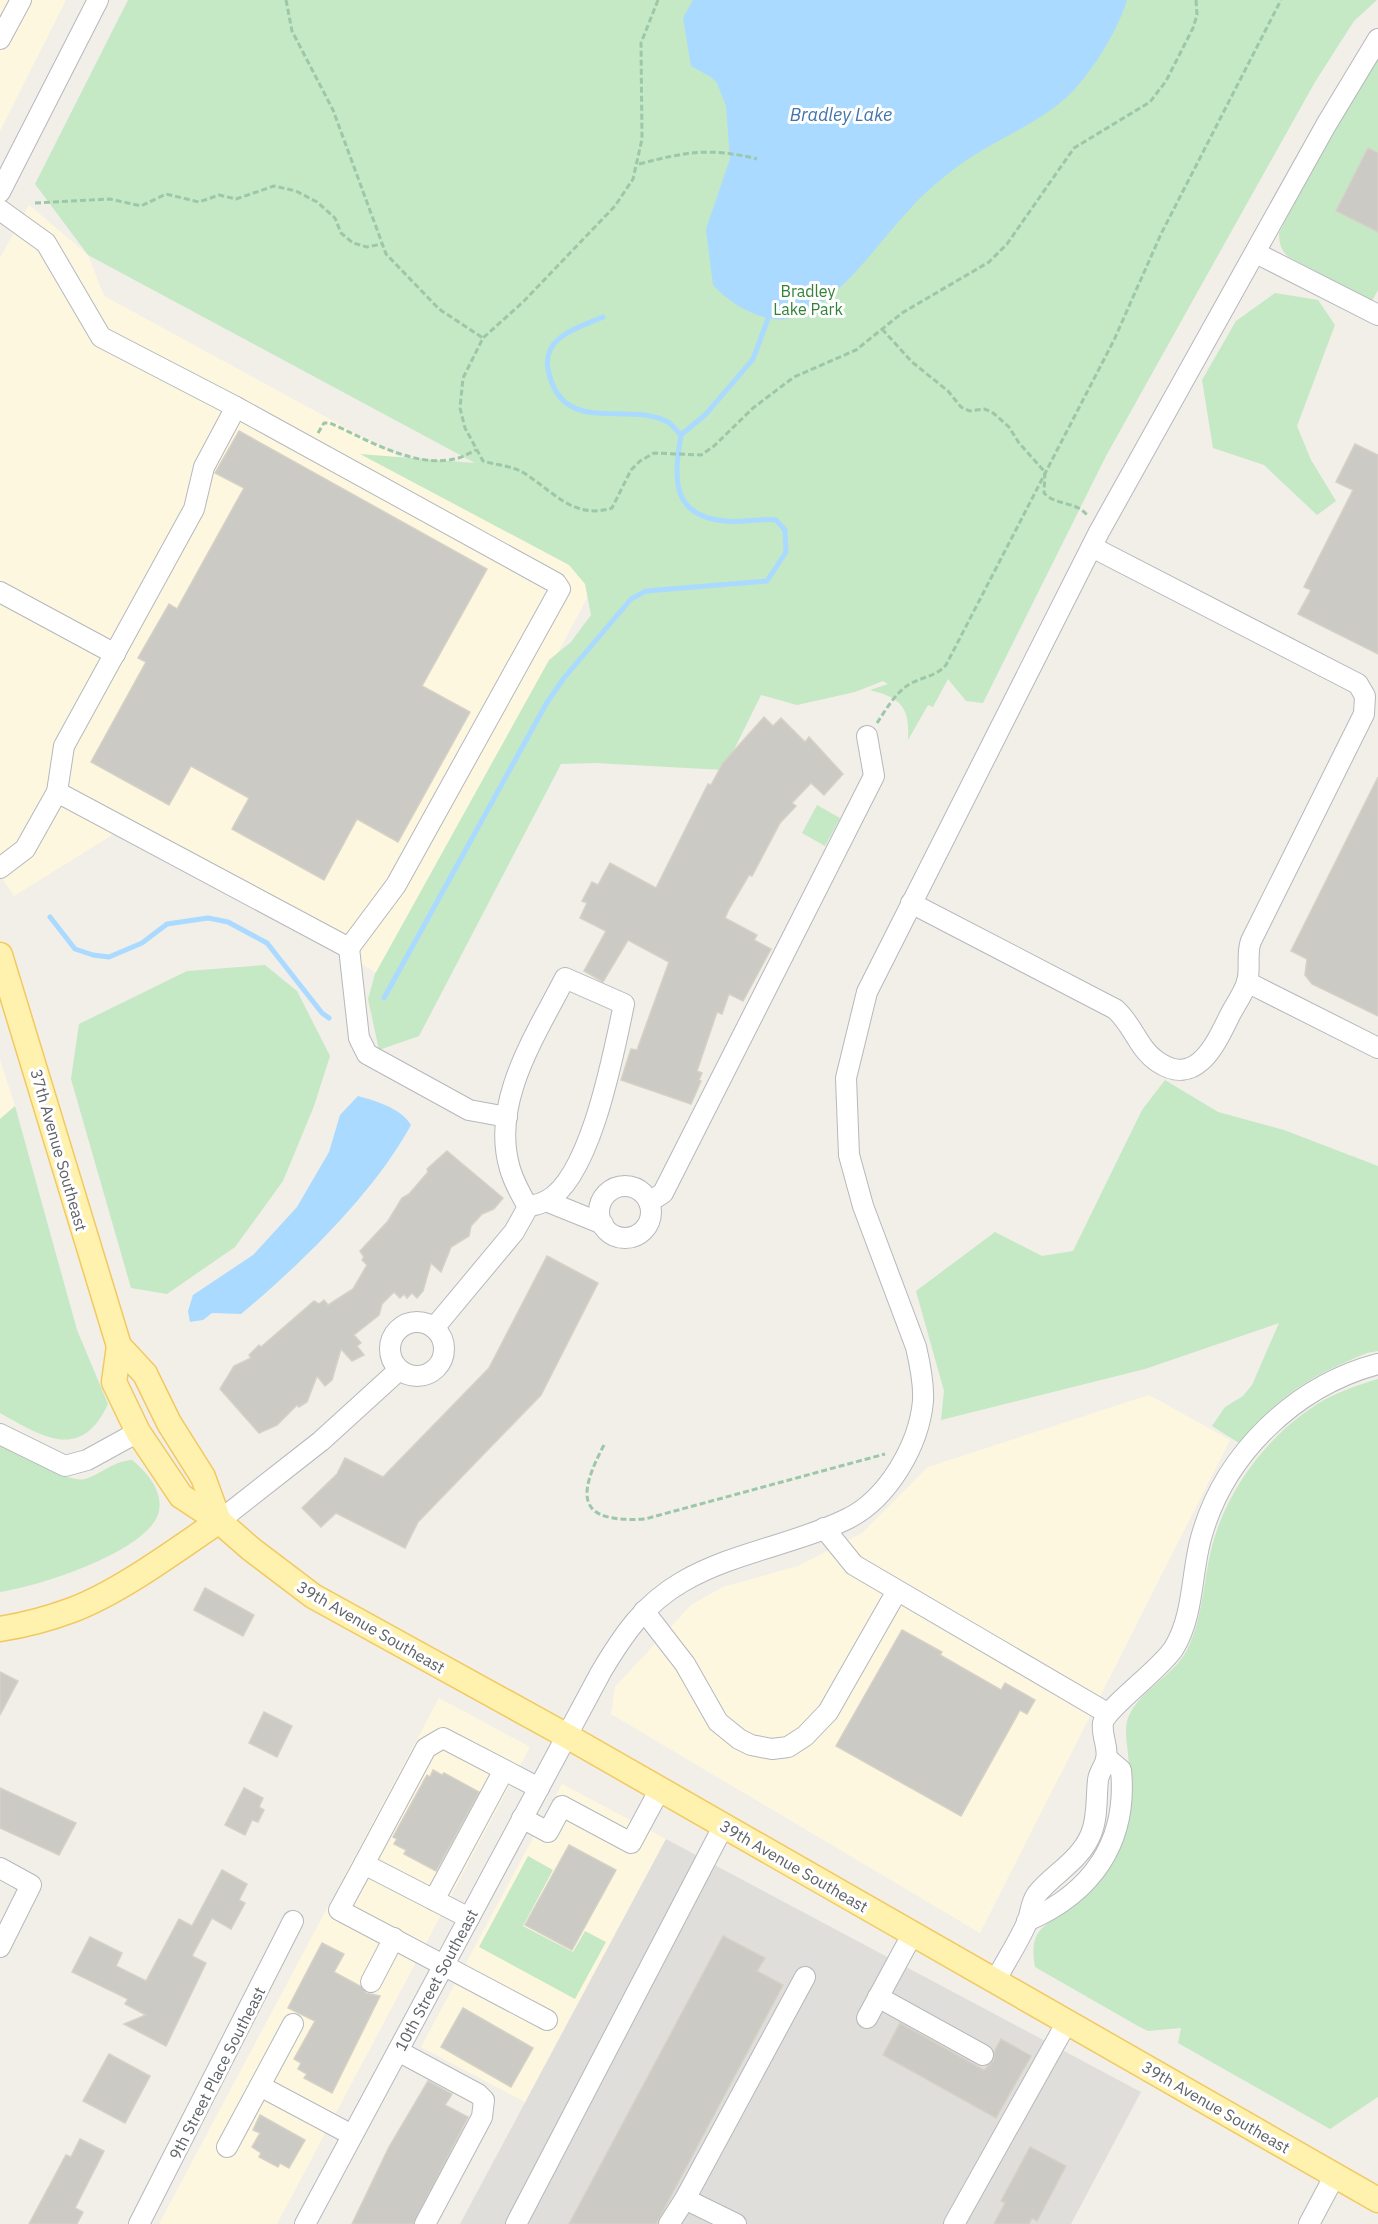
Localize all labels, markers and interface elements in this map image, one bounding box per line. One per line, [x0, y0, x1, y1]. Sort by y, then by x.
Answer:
water label: Bradley Lake [790, 103, 892, 126]
park label: Bradley Lake Park [773, 281, 843, 319]
street label: 37th Avenue Southeast [26, 1067, 92, 1233]
street label: 39th Avenue Southeast [293, 1576, 449, 1678]
street label: 39th Avenue Southeast [716, 1815, 872, 1917]
street label: 10th Street Southeast [390, 1906, 482, 2054]
street label: 9th Street Place Southeast [165, 1983, 269, 2163]
street label: 39th Avenue Southeast [1138, 2056, 1294, 2158]

